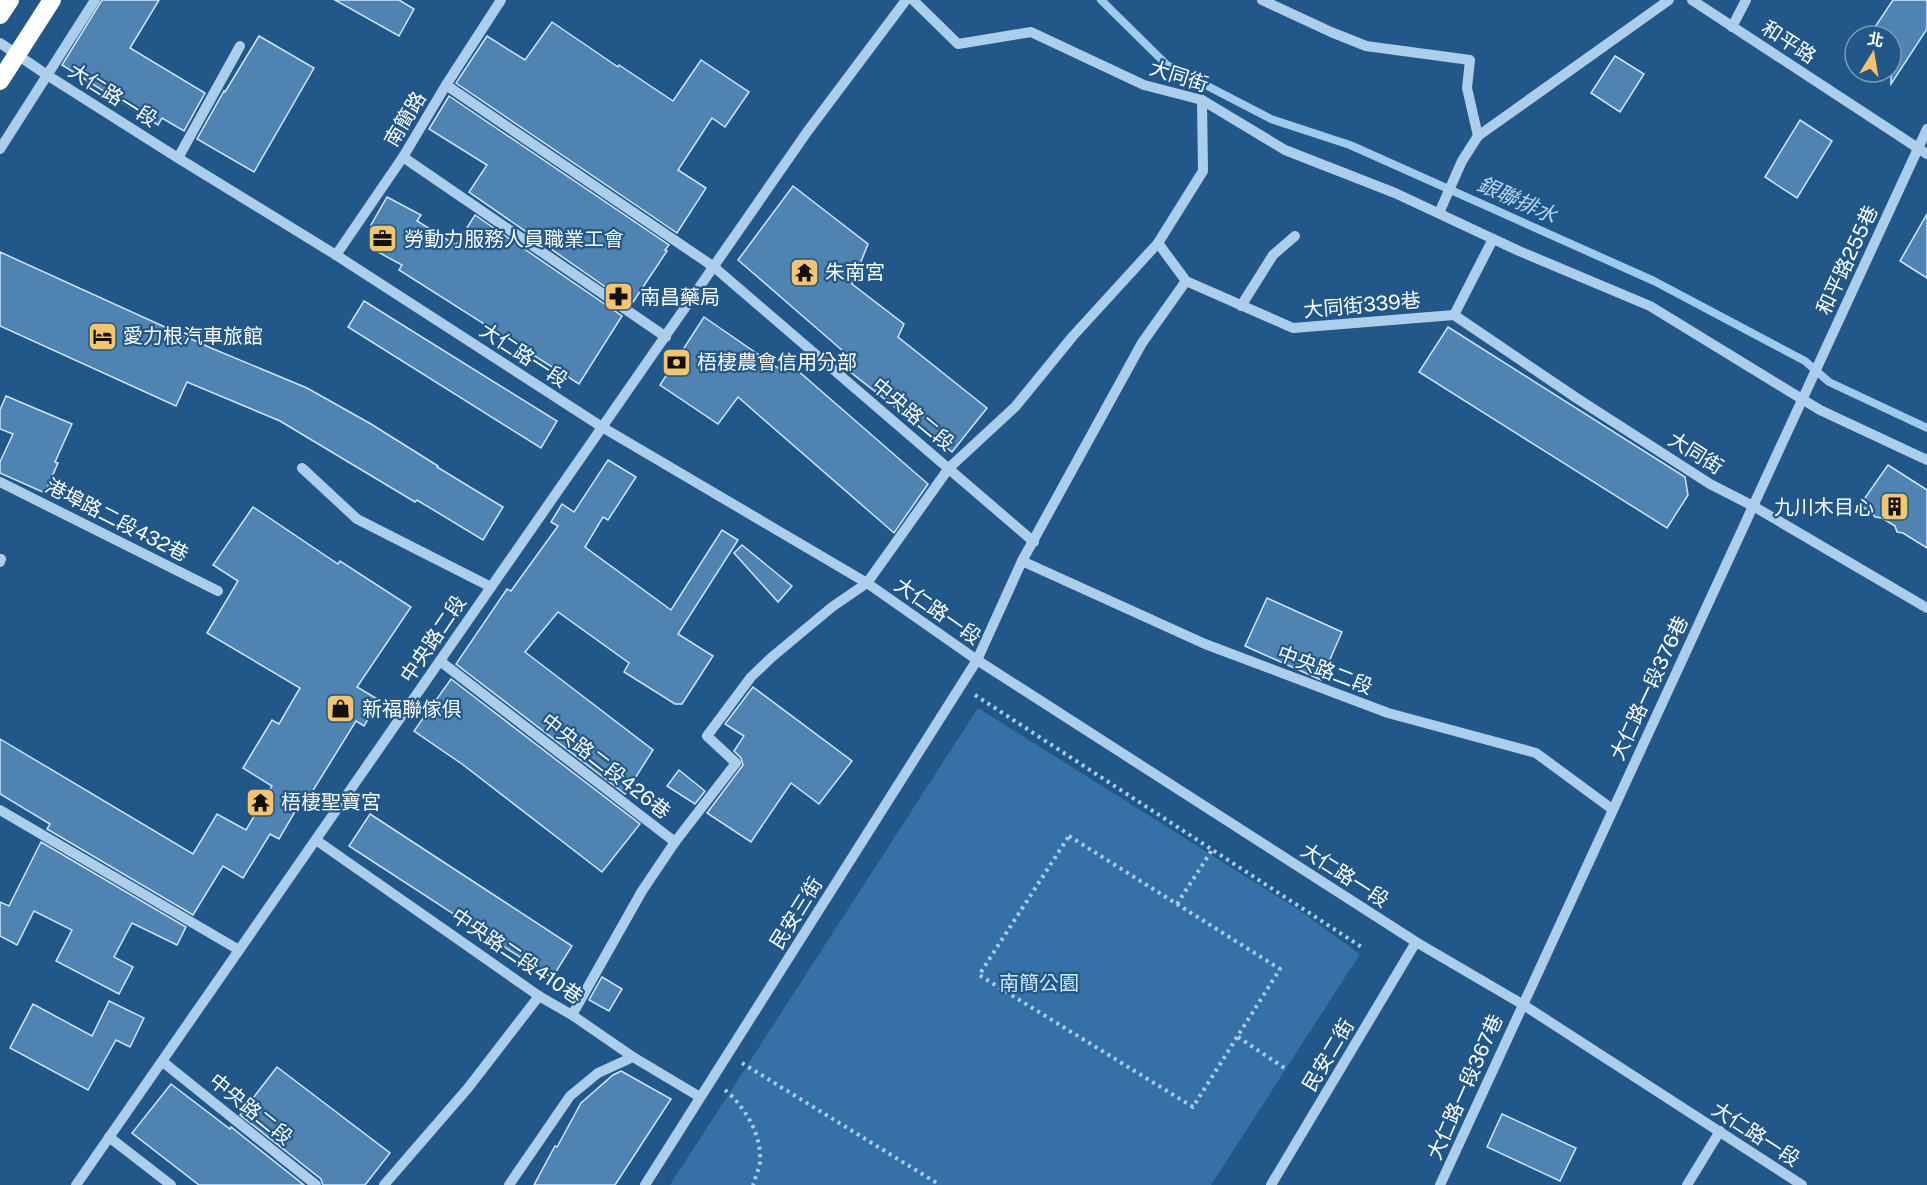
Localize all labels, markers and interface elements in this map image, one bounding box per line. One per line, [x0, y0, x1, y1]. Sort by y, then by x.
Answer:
street label: 和平路 [1757, 16, 1821, 68]
north arrow [1843, 24, 1903, 84]
text: 北 [1866, 29, 1885, 51]
street label: 大同街 [1147, 55, 1211, 97]
street label: 大仁路一段 [64, 58, 162, 132]
street label: 南簡路 [379, 87, 431, 151]
water label: 銀聯排水 [1474, 171, 1562, 228]
street label: 和平路255巷 [1811, 202, 1883, 318]
office icon: 勞動力服務人員職業工會 [367, 223, 399, 255]
place label: 勞動力服務人員職業工會 [404, 227, 624, 251]
temple icon: 朱南宮 [788, 256, 820, 288]
place label: 朱南宮 [825, 260, 885, 284]
pharmacy icon: 南昌藥局 [603, 281, 635, 313]
place label: 南昌藥局 [640, 285, 720, 309]
street label: 大同街339巷 [1302, 288, 1422, 322]
street label: 大仁路一段 [476, 318, 572, 392]
hotel icon: 愛力根汽車旅館 [86, 320, 118, 352]
place label: 愛力根汽車旅館 [123, 324, 263, 348]
bank icon: 梧棲農會信用分部 [660, 346, 692, 378]
place label: 梧棲農會信用分部 [697, 350, 857, 374]
street label: 中央路二段 [867, 373, 959, 455]
street label: 大同街 [1664, 427, 1728, 479]
street label: 港埠路二段432巷 [42, 474, 192, 566]
building icon: 九川木目心 [1879, 491, 1911, 523]
place label: 九川木目心 [1774, 495, 1874, 519]
street label: 大仁路一段 [890, 572, 986, 650]
street label: 中央路二段 [395, 591, 471, 687]
street label: 大仁路一段376巷 [1605, 612, 1693, 764]
street label: 中央路二段 [1274, 641, 1376, 699]
shop icon: 新福聯傢俱 [325, 693, 357, 725]
place label: 新福聯傢俱 [362, 697, 462, 721]
street label: 中央路二段426巷 [537, 708, 675, 824]
temple icon: 梧棲聖寶宮 [244, 786, 276, 818]
place label: 梧棲聖寶宮 [281, 790, 381, 814]
street label: 大仁路一段 [1297, 838, 1393, 912]
street label: 民安三街 [765, 873, 827, 953]
street label: 中央路二段410巷 [447, 903, 587, 1009]
park label: 南簡公園 [999, 971, 1079, 995]
street label: 大仁路一段367巷 [1422, 1011, 1508, 1163]
street label: 民安二街 [1297, 1015, 1359, 1095]
street label: 中央路二段 [205, 1068, 297, 1150]
street label: 大仁路一段 [1708, 1097, 1804, 1171]

